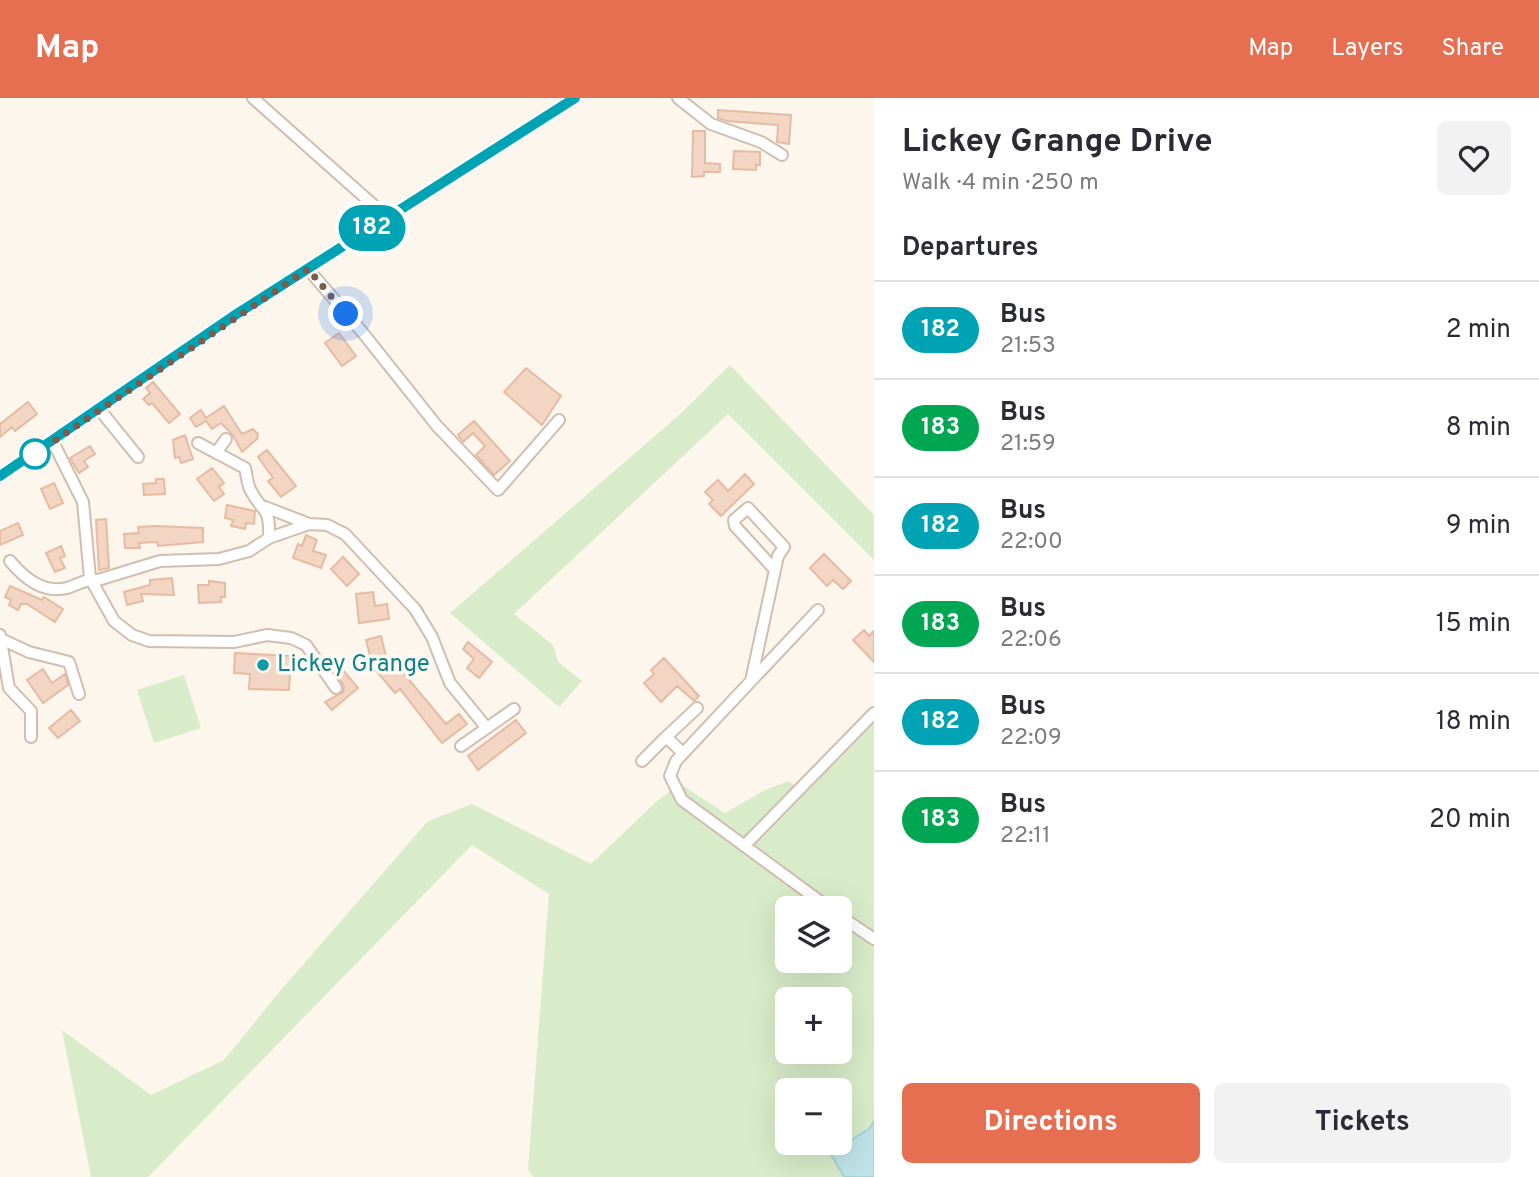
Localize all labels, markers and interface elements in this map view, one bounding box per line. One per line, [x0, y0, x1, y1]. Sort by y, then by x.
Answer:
text: Map [35, 28, 99, 70]
text: Map [1248, 34, 1293, 64]
text: Layers [1331, 34, 1403, 64]
text: Share [1441, 34, 1504, 64]
button: heart [1437, 121, 1511, 195]
text: Lickey Grange Drive [902, 122, 1213, 164]
text: Walk · 4 min · 250 m [902, 169, 1099, 198]
line badge: 182 [332, 205, 412, 251]
text: 182 [353, 213, 391, 243]
text: Departures [902, 232, 1039, 265]
your location [328, 296, 363, 331]
text: Bus [1000, 299, 1046, 332]
text: 2 min [1446, 314, 1511, 347]
text: 182 [921, 315, 960, 345]
text: 21:53 [1000, 332, 1056, 361]
text: Bus [1000, 397, 1046, 430]
text: 8 min [1446, 412, 1511, 445]
text: 183 [921, 413, 960, 443]
text: 21:59 [1000, 430, 1056, 459]
unlabelled marker [20, 439, 50, 469]
text: Bus [1000, 495, 1046, 528]
text: 9 min [1446, 510, 1511, 543]
text: 182 [921, 511, 960, 541]
text: 22:00 [1000, 528, 1063, 557]
text: Bus [1000, 593, 1046, 626]
text: 15 min [1436, 608, 1511, 641]
text: 183 [921, 609, 960, 639]
text: 22:06 [1000, 626, 1062, 655]
place label: Lickey Grange [277, 650, 430, 680]
marker: Lickey Grange [255, 657, 271, 673]
text: Bus [1000, 691, 1046, 724]
text: 18 min [1436, 706, 1511, 739]
text: 182 [921, 707, 960, 737]
text: 22:09 [1000, 724, 1062, 753]
text: Bus [1000, 789, 1046, 822]
text: 20 min [1429, 804, 1511, 837]
text: 183 [921, 805, 960, 835]
text: 22:11 [1000, 822, 1051, 851]
map controls [775, 896, 852, 1155]
button: layers [775, 896, 852, 973]
button: + [775, 987, 852, 1064]
button: − [775, 1078, 852, 1155]
button: Directions [902, 1083, 1200, 1163]
button: Tickets [1214, 1083, 1511, 1163]

